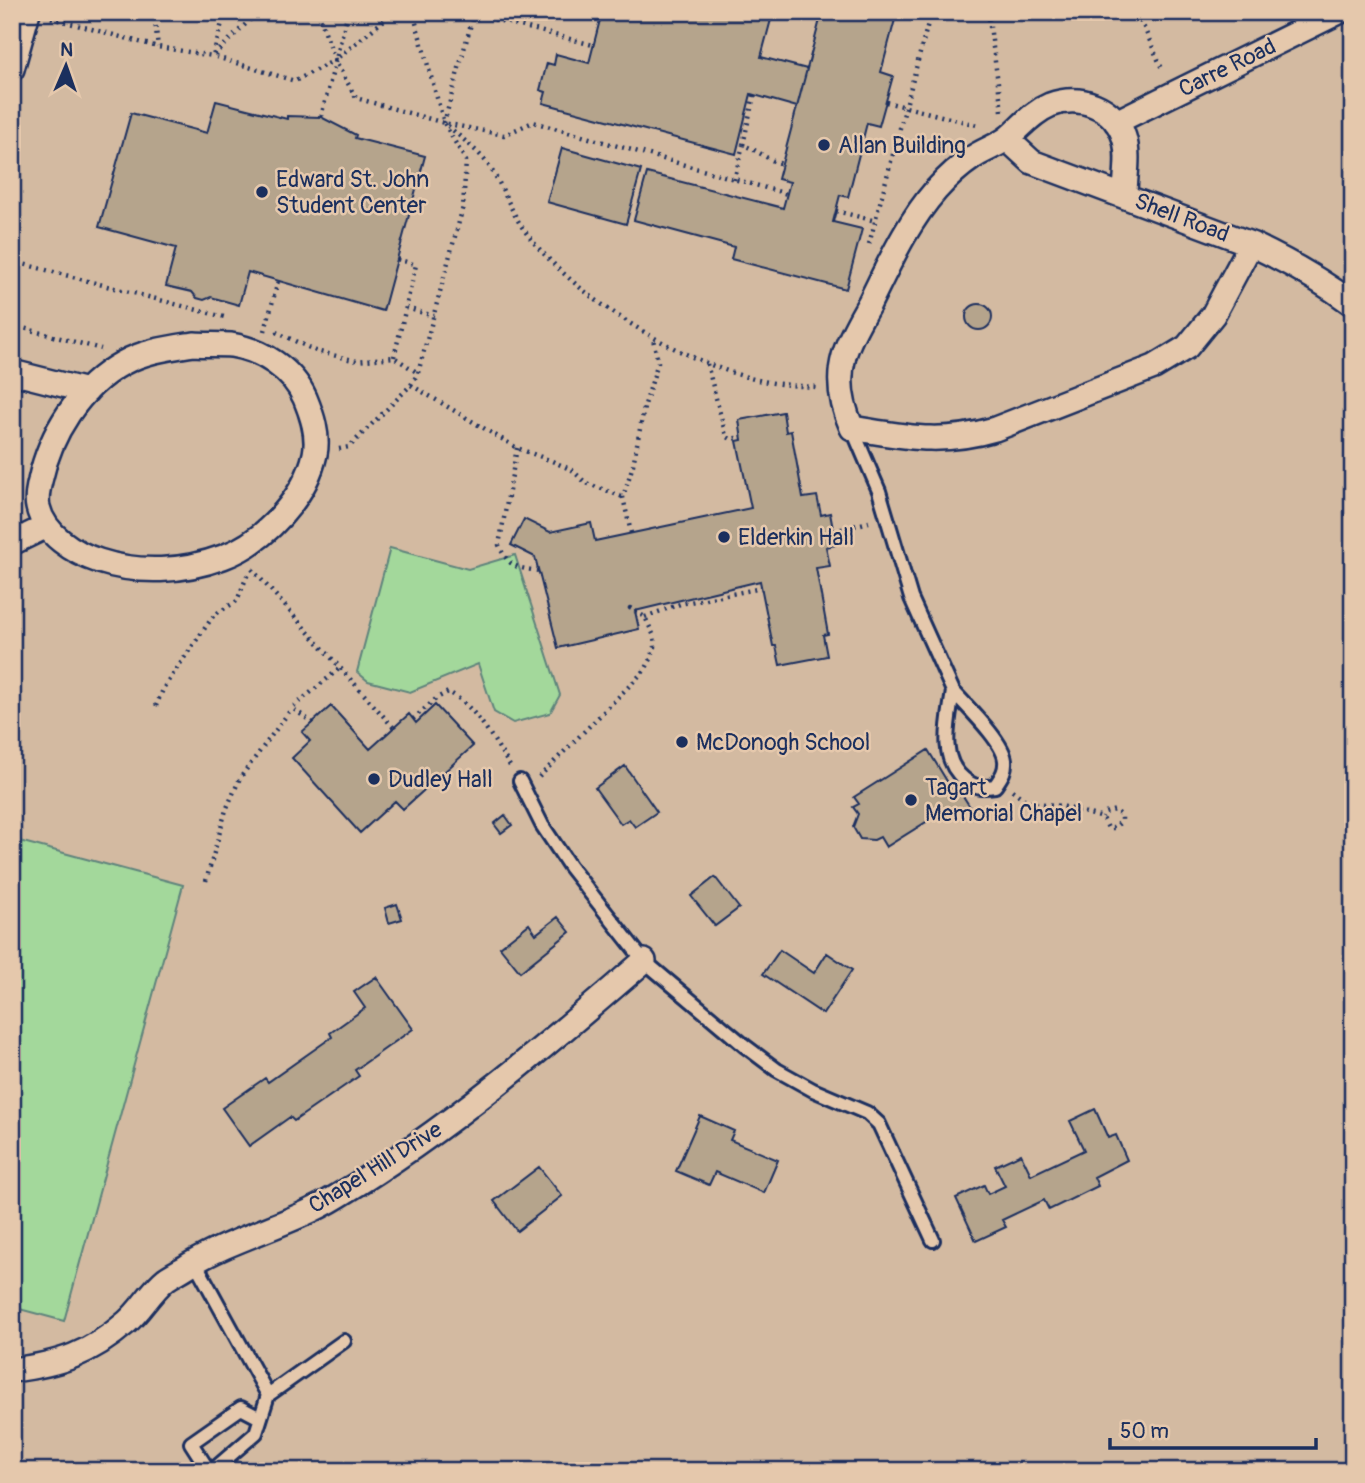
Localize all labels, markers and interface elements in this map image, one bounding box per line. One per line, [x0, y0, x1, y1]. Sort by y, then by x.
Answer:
street label: Carre Road [1174, 31, 1281, 103]
north arrow [32, 32, 102, 102]
text: N [60, 38, 74, 62]
place label: Allan Building [838, 131, 966, 160]
marker: Allan Building [816, 137, 832, 153]
place label: Edward St. John Student Center [276, 165, 429, 220]
marker: Edward St. John Student Center [254, 184, 270, 200]
street label: Shell Road [1130, 186, 1233, 249]
place label: Elderkin Hall [738, 523, 854, 552]
marker: Elderkin Hall [716, 529, 732, 545]
place label: McDonogh School [696, 728, 870, 757]
marker: McDonogh School [674, 734, 690, 750]
place label: Dudley Hall [388, 765, 493, 794]
marker: Dudley Hall [366, 771, 382, 787]
place label: Tagart Memorial Chapel [925, 773, 1082, 828]
marker: Tagart Memorial Chapel [903, 792, 919, 808]
street label: Chapel Hill Drive [303, 1114, 448, 1220]
scale bar [1110, 1406, 1316, 1450]
text: 50 m [1120, 1418, 1169, 1445]

